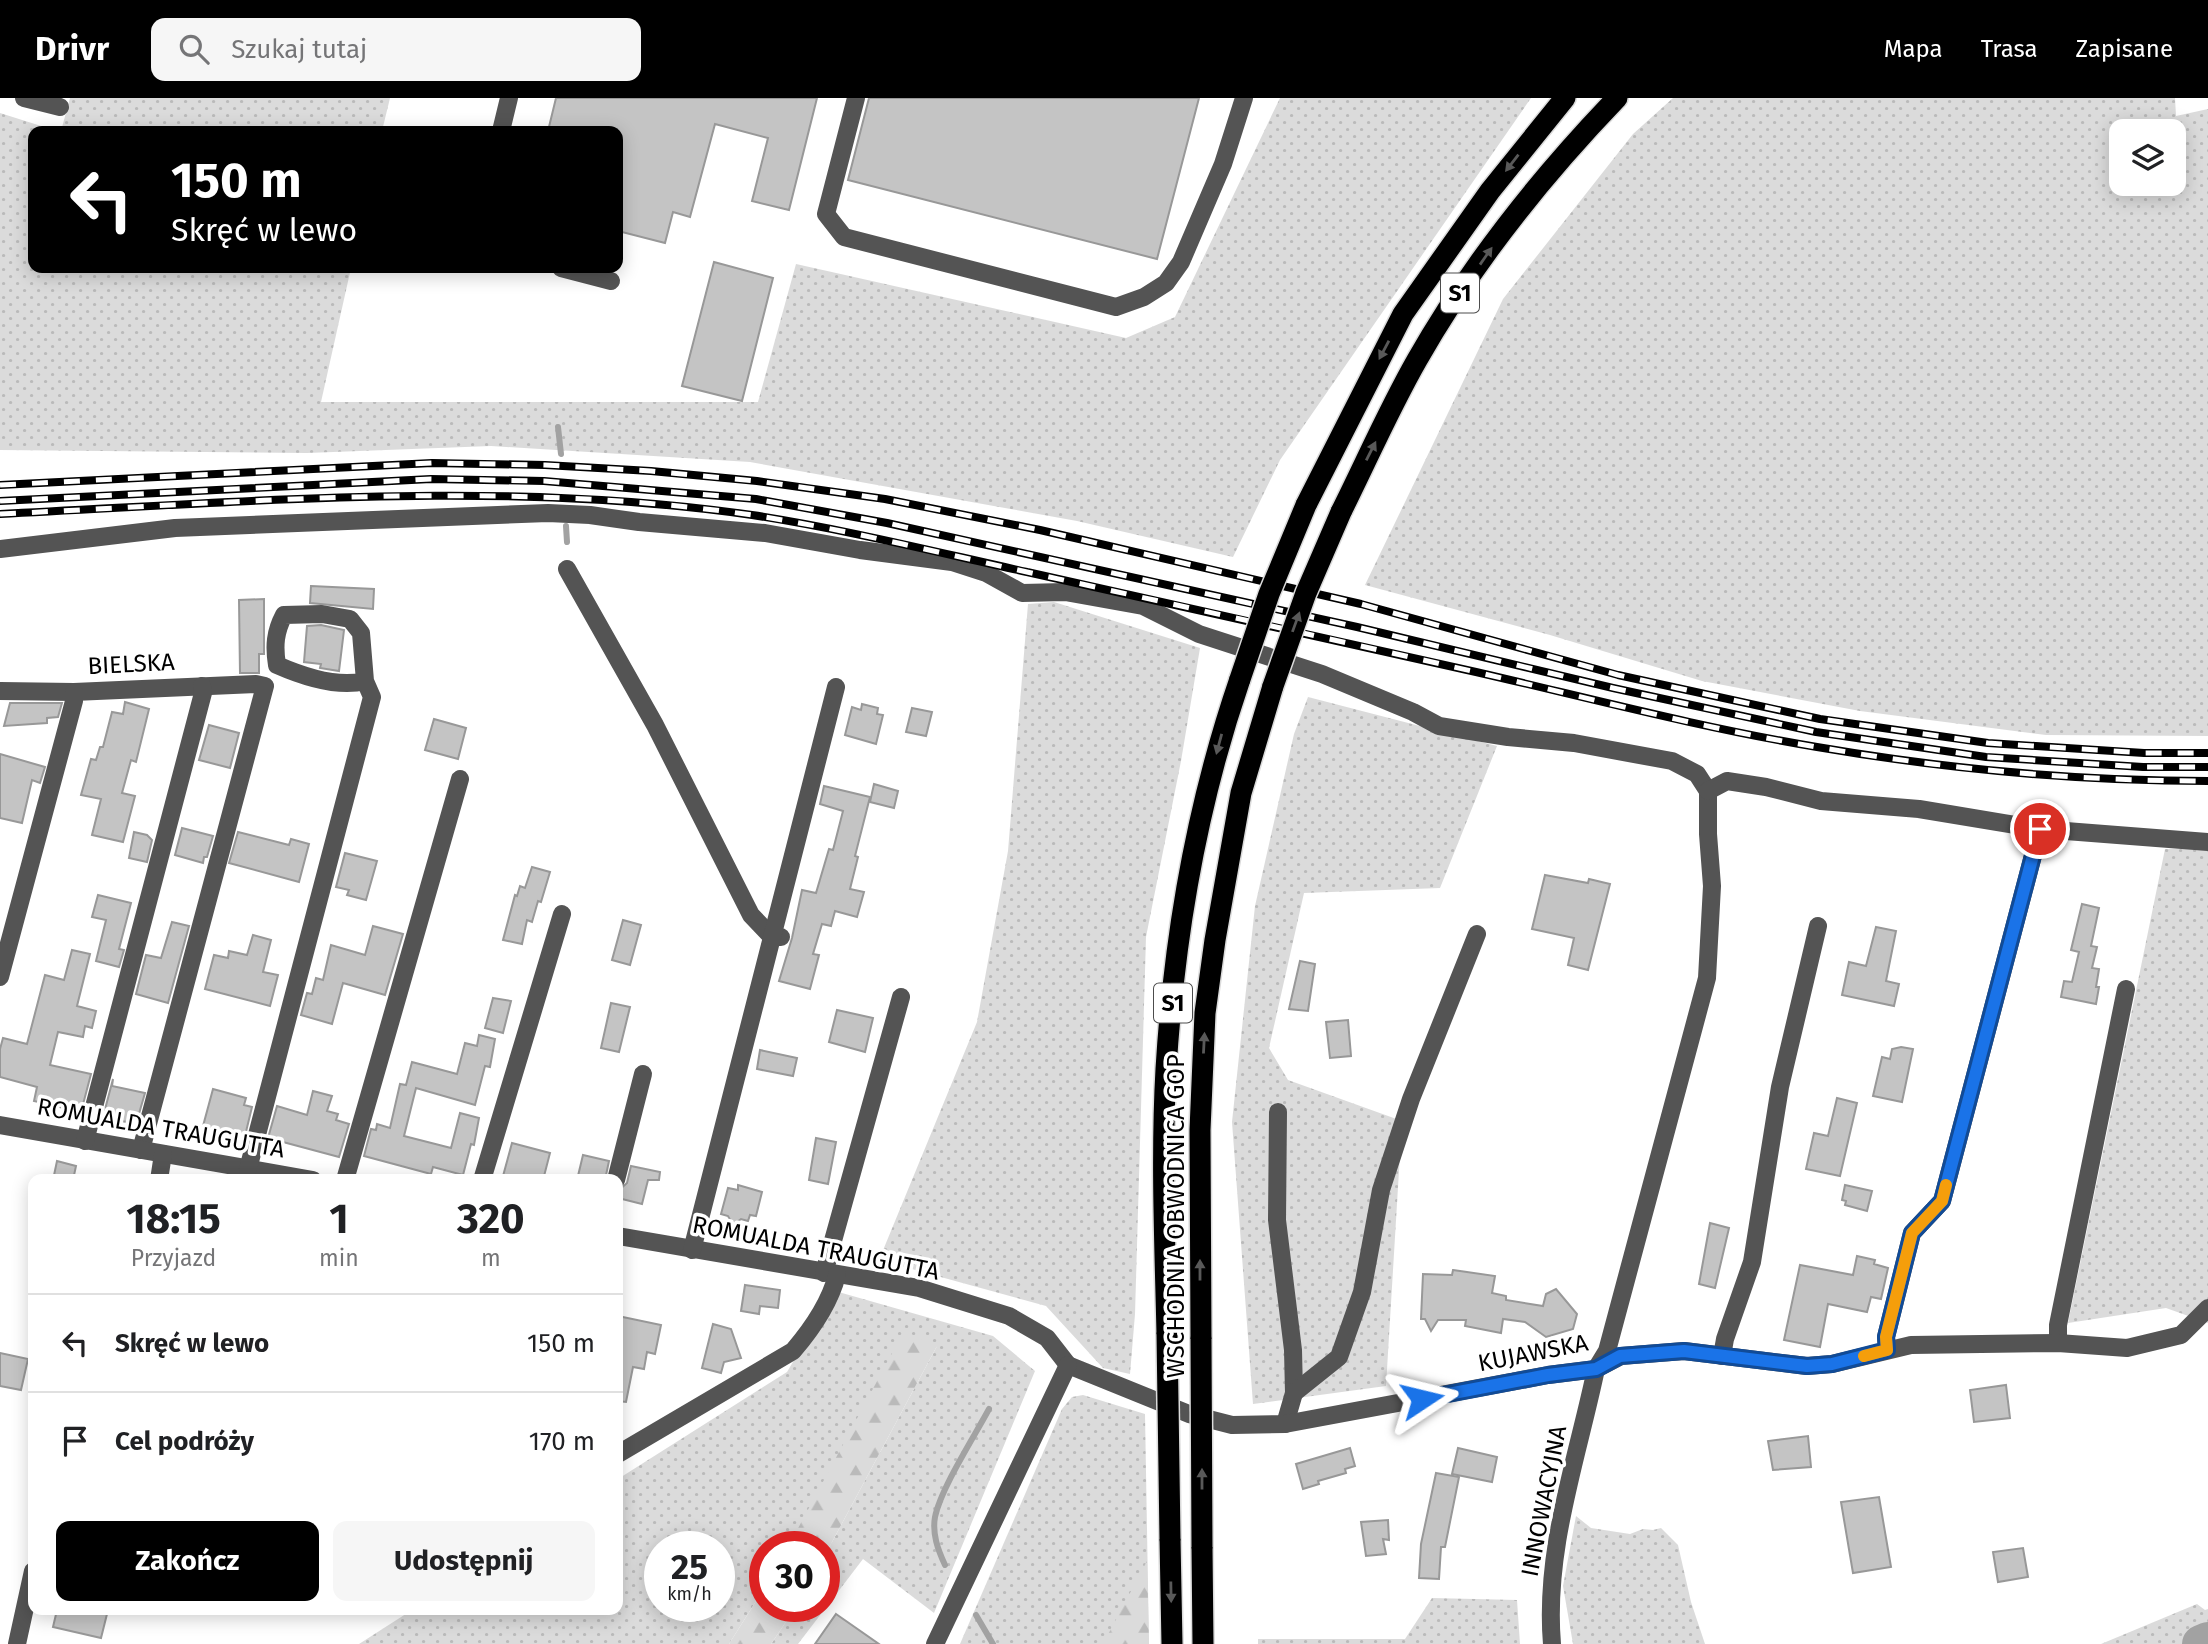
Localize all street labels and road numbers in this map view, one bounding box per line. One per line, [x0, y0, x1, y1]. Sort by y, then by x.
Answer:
road number: S1 [1441, 274, 1479, 312]
street label: BIELSKA [87, 648, 175, 680]
road number: S1 [1154, 983, 1192, 1022]
street label: WSCHODNIA OBWODNICA GOP [1162, 1054, 1190, 1378]
street label: ROMUALDA TRAUGUTTA [35, 1092, 287, 1164]
street label: ROMUALDA TRAUGUTTA [690, 1210, 942, 1286]
street label: KUJAWSKA [1476, 1329, 1591, 1377]
street label: INNOWACYJNA [1516, 1423, 1572, 1579]

